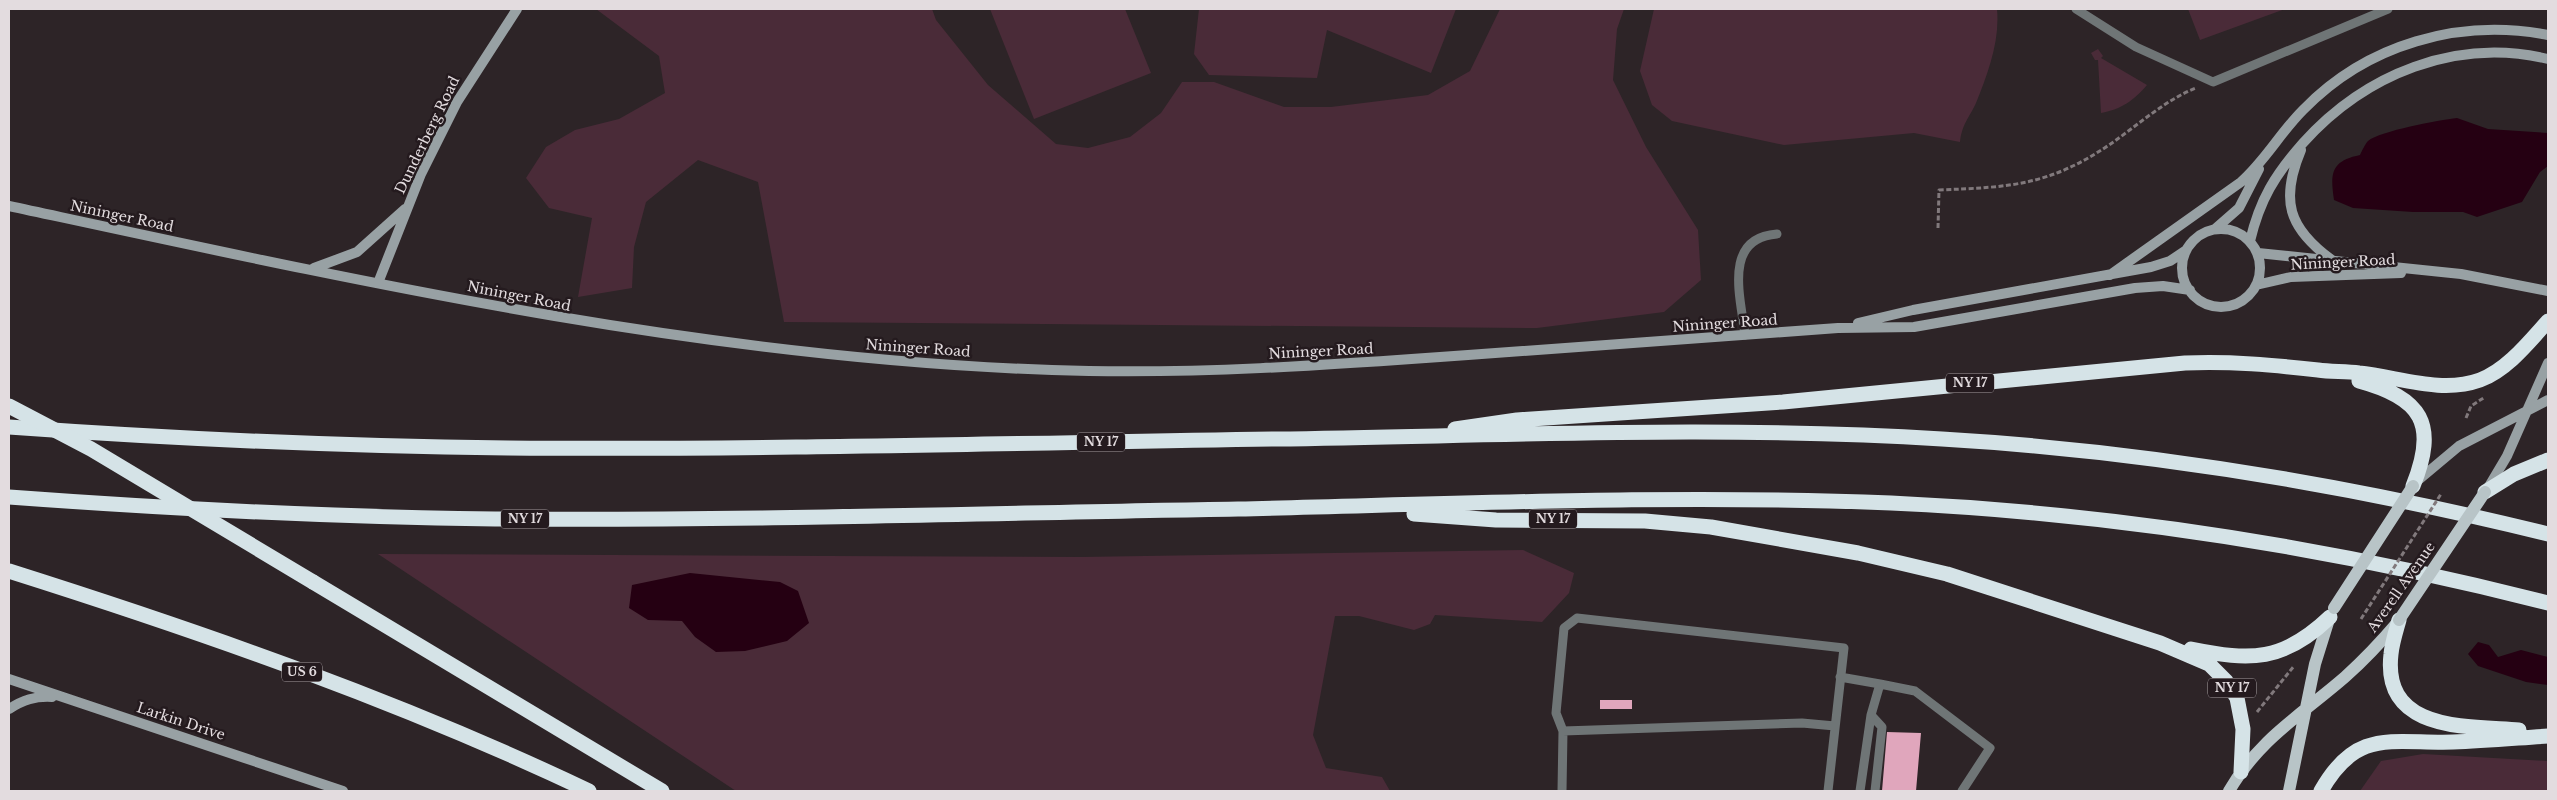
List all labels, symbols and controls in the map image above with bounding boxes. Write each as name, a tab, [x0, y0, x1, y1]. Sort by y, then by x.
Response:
street label: Dunderberg Road	[391, 73, 464, 197]
street label: Nininger Road	[69, 196, 176, 236]
street label: Nininger Road	[2290, 250, 2397, 274]
street label: Nininger Road	[466, 277, 573, 315]
street label: Nininger Road	[1672, 310, 1779, 336]
street label: Nininger Road	[865, 335, 972, 361]
street label: Nininger Road	[1268, 339, 1375, 363]
road number: NY 17	[1946, 373, 1994, 392]
road number: NY 17	[1077, 432, 1125, 452]
road number: NY 17	[501, 509, 549, 528]
road number: NY 17	[1529, 509, 1577, 528]
street label: Averell Avenue	[2362, 538, 2439, 637]
road number: US 6	[282, 662, 322, 682]
road number: NY 17	[2208, 678, 2256, 698]
street label: Larkin Drive	[135, 698, 227, 744]

